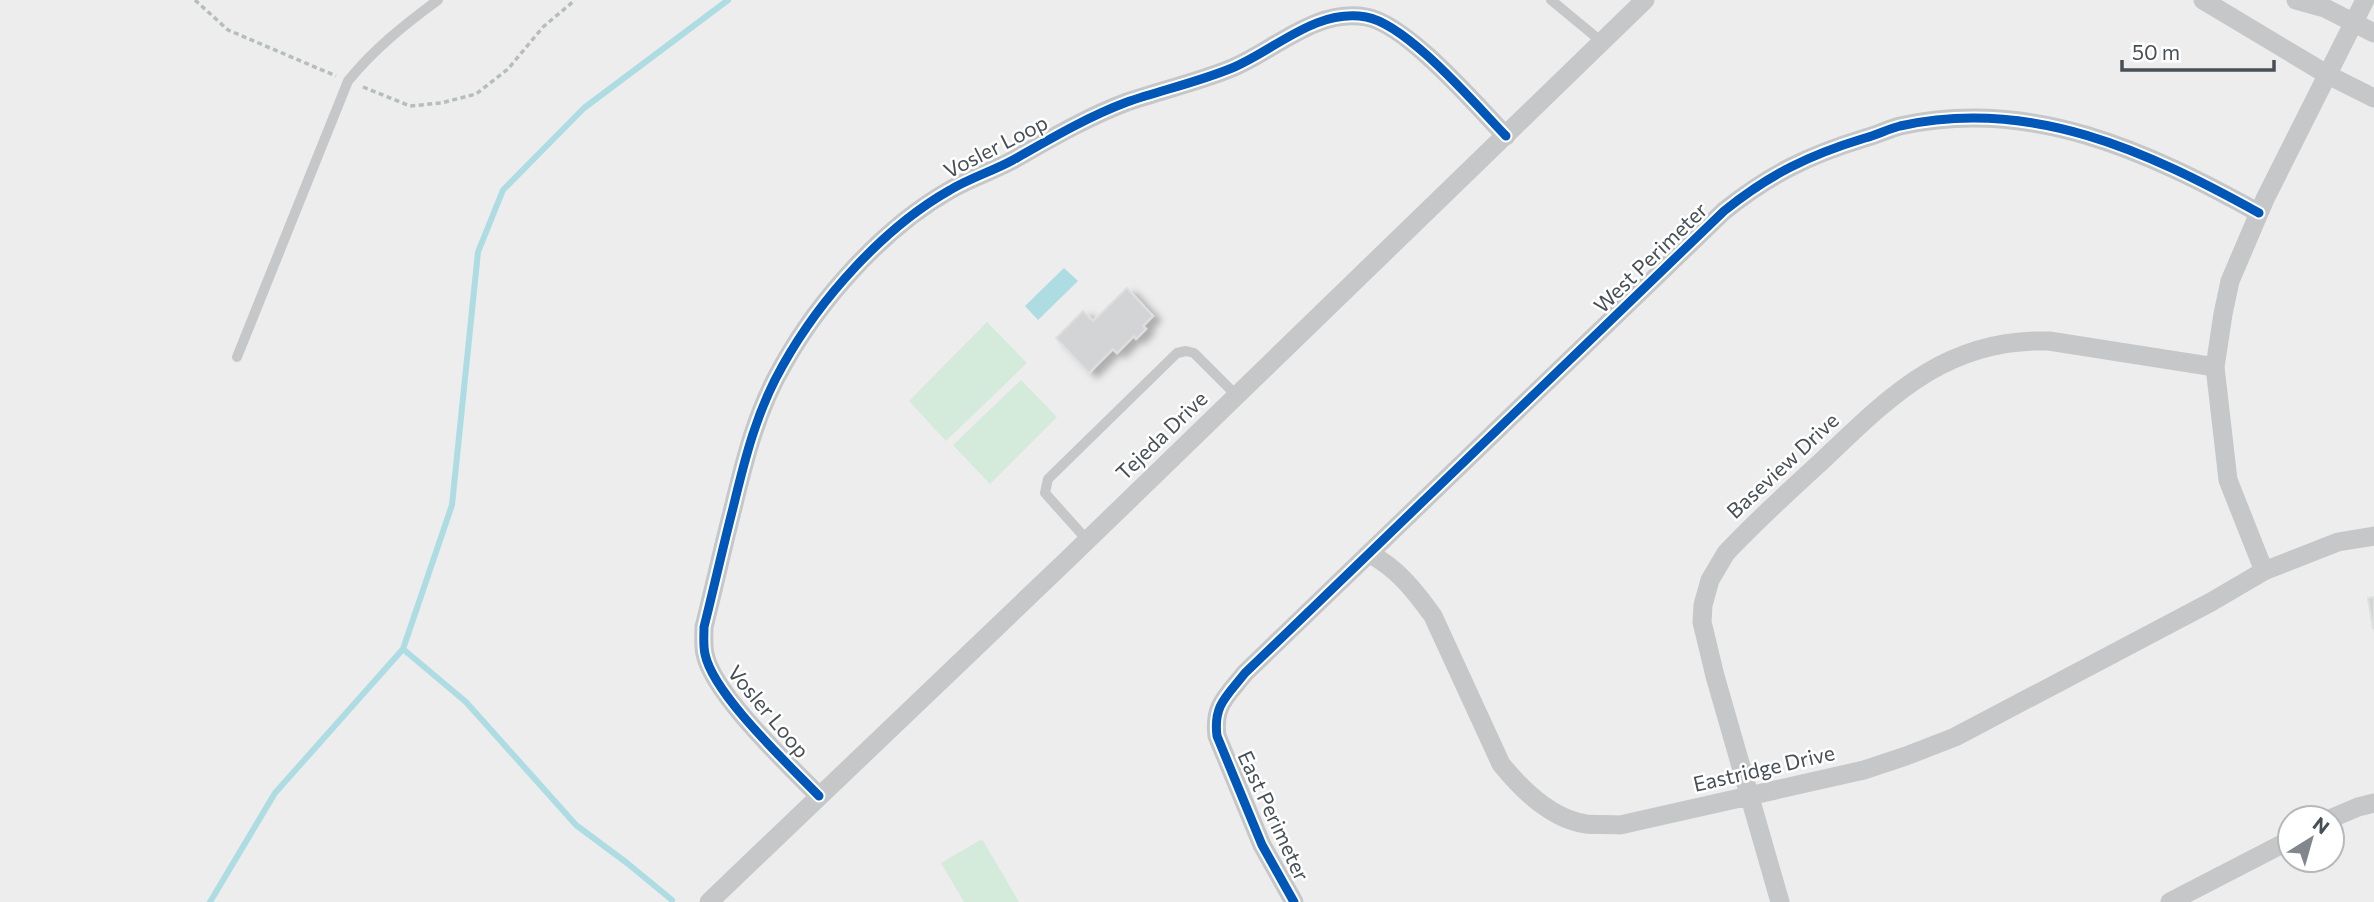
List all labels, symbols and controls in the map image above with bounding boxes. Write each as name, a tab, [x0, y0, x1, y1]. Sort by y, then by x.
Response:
scale bar	[2122, 28, 2274, 72]
text: 50 m	[2132, 39, 2180, 64]
street label: Vosler Loop	[939, 109, 1051, 182]
street label: West Perimeter	[1588, 197, 1712, 317]
street label: Tejeda Drive	[1110, 385, 1212, 485]
street label: Baseview Drive	[1721, 407, 1843, 523]
street label: Vosler Loop	[723, 660, 815, 762]
street label: Eastridge Drive	[1690, 739, 1837, 796]
street label: East Perimeter	[1233, 746, 1315, 884]
north arrow	[2276, 804, 2346, 874]
text: N	[2309, 812, 2334, 839]

